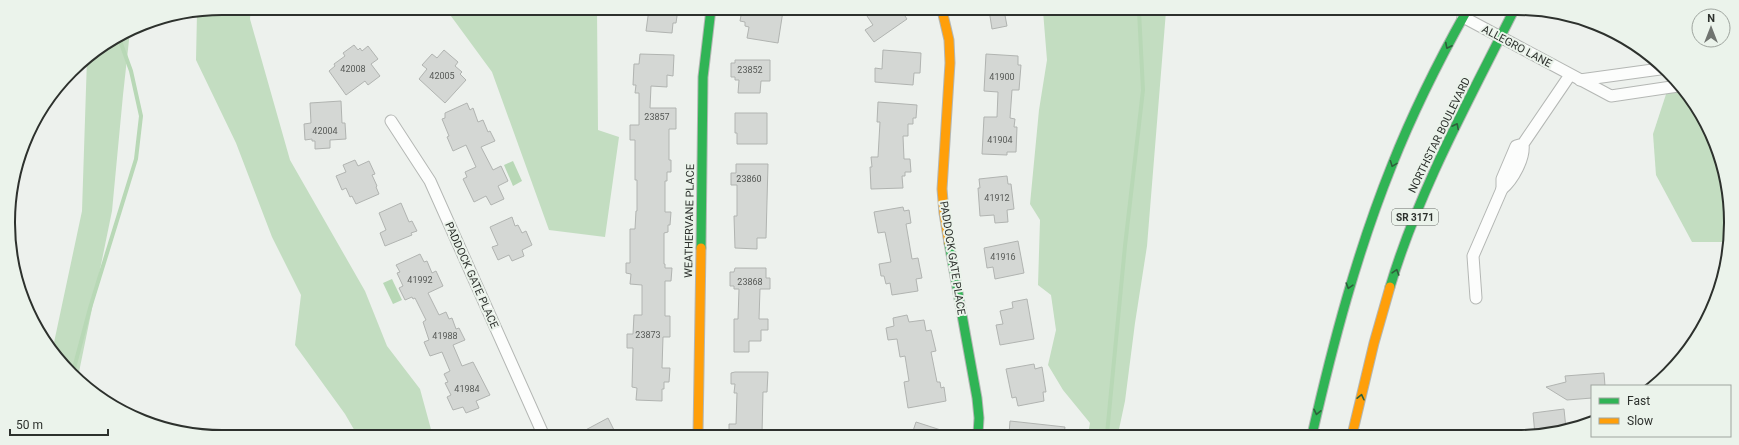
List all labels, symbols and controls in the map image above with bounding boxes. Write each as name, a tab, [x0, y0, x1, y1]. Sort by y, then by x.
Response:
north arrow	[1691, 8, 1731, 48]
text: N	[1707, 12, 1715, 25]
street label: ALLEGRO LANE	[1480, 23, 1554, 70]
one-way arrow	[1445, 42, 1453, 49]
house number: 42008	[340, 64, 366, 74]
house number: 23852	[737, 65, 763, 75]
house number: 42005	[429, 71, 455, 81]
house number: 41900	[989, 72, 1015, 82]
street label: NORTHSTAR BOULEVARD	[1406, 75, 1473, 195]
house number: 23857	[644, 112, 670, 122]
one-way arrow	[1451, 123, 1459, 130]
house number: 42004	[312, 126, 338, 136]
house number: 41904	[987, 135, 1013, 145]
one-way arrow	[1389, 160, 1397, 167]
street label: WEATHERVANE PLACE	[682, 164, 697, 278]
house number: 23860	[736, 174, 762, 184]
house number: 41912	[984, 193, 1010, 203]
street label: PADDOCK GATE PLACE	[937, 200, 968, 316]
road number: SR 3171	[1392, 209, 1438, 225]
street label: PADDOCK GATE PLACE	[442, 220, 501, 330]
house number: 41916	[990, 252, 1016, 262]
one-way arrow	[1391, 268, 1400, 275]
house number: 41992	[407, 275, 433, 285]
house number: 23868	[737, 277, 763, 287]
one-way arrow	[1346, 283, 1354, 290]
house number: 23873	[635, 330, 661, 340]
house number: 41988	[432, 331, 458, 341]
house number: 41984	[454, 384, 480, 394]
legend	[1591, 385, 1731, 437]
one-way arrow	[1356, 394, 1365, 401]
text: Fast	[1627, 394, 1650, 408]
one-way arrow	[1313, 409, 1321, 415]
scale bar	[10, 411, 108, 437]
text: Slow	[1627, 414, 1653, 428]
text: 50 m	[16, 418, 43, 432]

